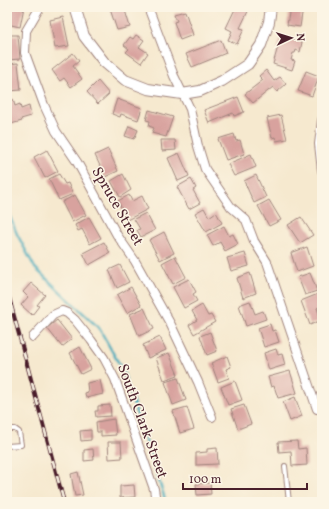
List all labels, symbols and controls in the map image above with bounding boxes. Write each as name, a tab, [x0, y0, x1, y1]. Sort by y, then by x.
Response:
north arrow	[271, 18, 311, 58]
text: N	[292, 33, 307, 42]
street label: Spruce Street	[86, 163, 148, 250]
street label: South Clark Street	[111, 361, 172, 482]
scale bar	[183, 465, 307, 491]
text: 100 m	[189, 472, 222, 488]

